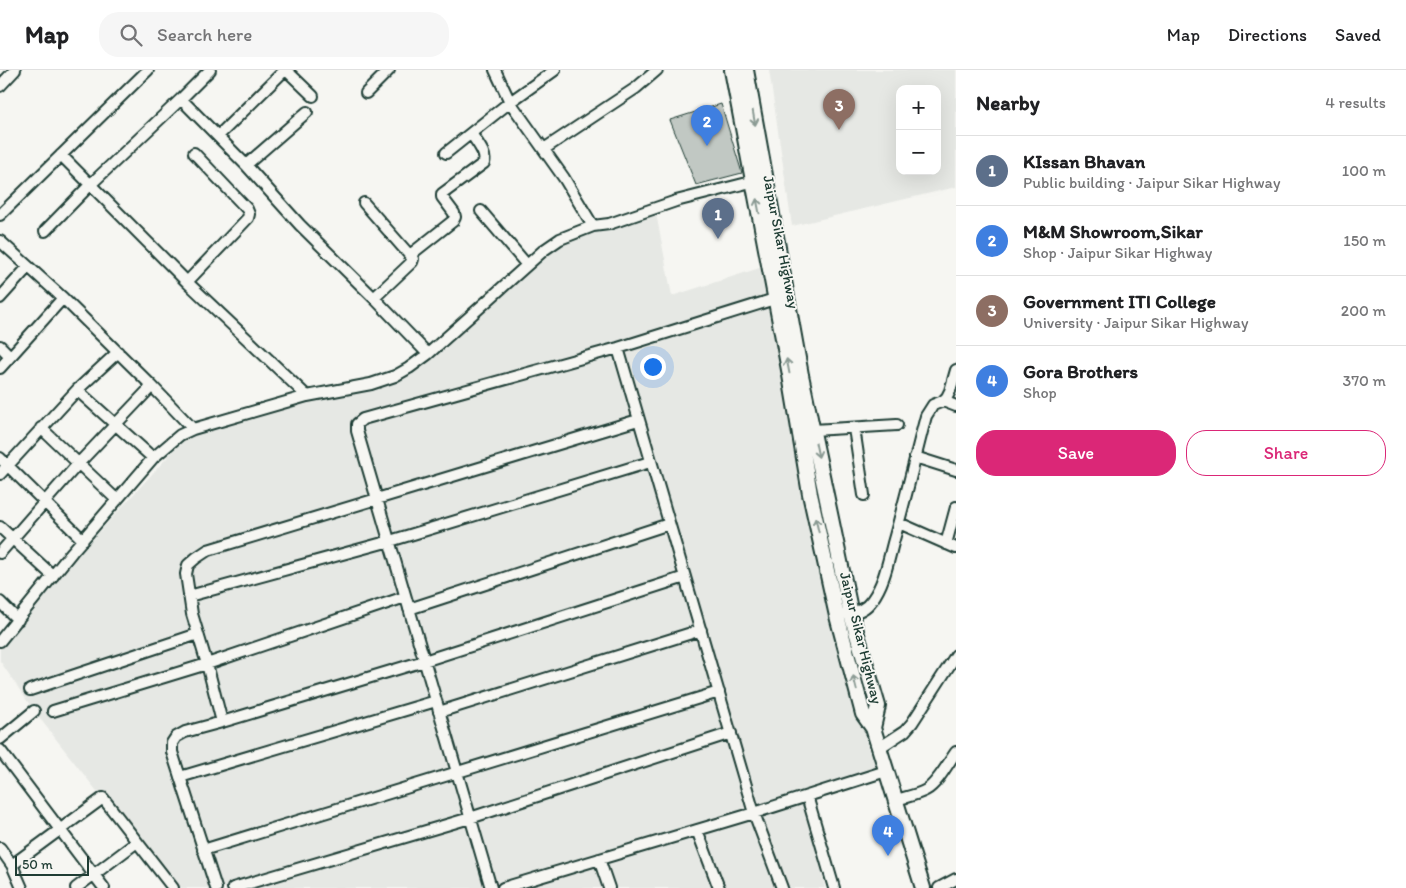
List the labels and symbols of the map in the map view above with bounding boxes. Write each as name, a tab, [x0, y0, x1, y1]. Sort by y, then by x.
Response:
pin: 3	[823, 89, 855, 130]
pin: 2	[691, 105, 723, 146]
one-way arrow	[750, 110, 760, 126]
street label: Jaipur Sikar Highway	[759, 174, 803, 310]
pin: 1	[702, 198, 734, 239]
one-way arrow	[752, 198, 762, 214]
your location	[640, 354, 666, 380]
one-way arrow	[783, 358, 792, 374]
one-way arrow	[813, 441, 822, 457]
one-way arrow	[812, 518, 821, 534]
street label: Jaipur Sikar Highway	[836, 570, 886, 706]
one-way arrow	[850, 676, 859, 692]
pin: 4	[872, 815, 904, 856]
scale bar	[15, 853, 89, 876]

